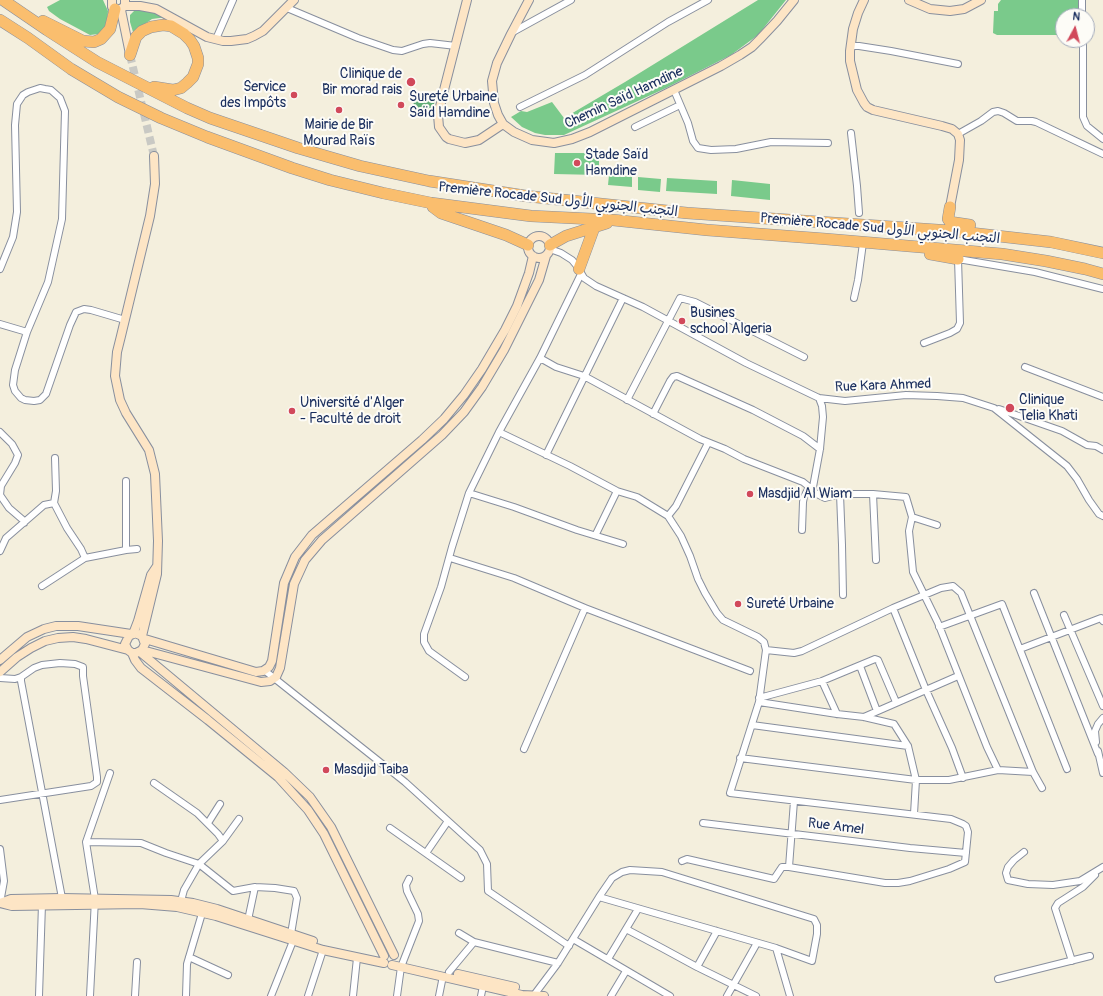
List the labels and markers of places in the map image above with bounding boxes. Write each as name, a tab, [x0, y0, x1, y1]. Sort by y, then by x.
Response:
place label: Clinique de Bir morad rais	[322, 66, 402, 98]
marker: Clinique de Bir morad rais	[405, 76, 417, 88]
place label: Service des Impôts	[220, 79, 286, 112]
place label: Sureté Urbaine Saïd Hamdine	[409, 89, 497, 122]
marker: Service des Impôts	[289, 90, 299, 100]
marker: Sureté Urbaine Saïd Hamdine	[396, 100, 406, 110]
marker: Mairie de Bir Mourad Raïs	[334, 105, 344, 115]
place label: Mairie de Bir Mourad Raïs	[303, 117, 375, 150]
place label: Stade Saïd Hamdine	[585, 147, 648, 180]
marker: Stade Saïd Hamdine	[572, 158, 582, 168]
place label: Busines school Algeria	[690, 305, 772, 338]
marker: Busines school Algeria	[677, 316, 687, 326]
place label: Clinique Telia Khati	[1019, 392, 1077, 424]
place label: Université d'Alger - Faculté de droit	[300, 395, 404, 428]
marker: Clinique Telia Khati	[1004, 402, 1016, 414]
marker: Université d'Alger - Faculté de droit	[287, 406, 297, 416]
place label: Masdjid Al Wiam	[758, 486, 852, 502]
marker: Masdjid Al Wiam	[745, 489, 755, 499]
place label: Sureté Urbaine	[746, 596, 834, 612]
marker: Sureté Urbaine	[733, 599, 743, 609]
place label: Masdjid Taiba	[334, 762, 409, 778]
marker: Masdjid Taiba	[321, 765, 331, 775]

